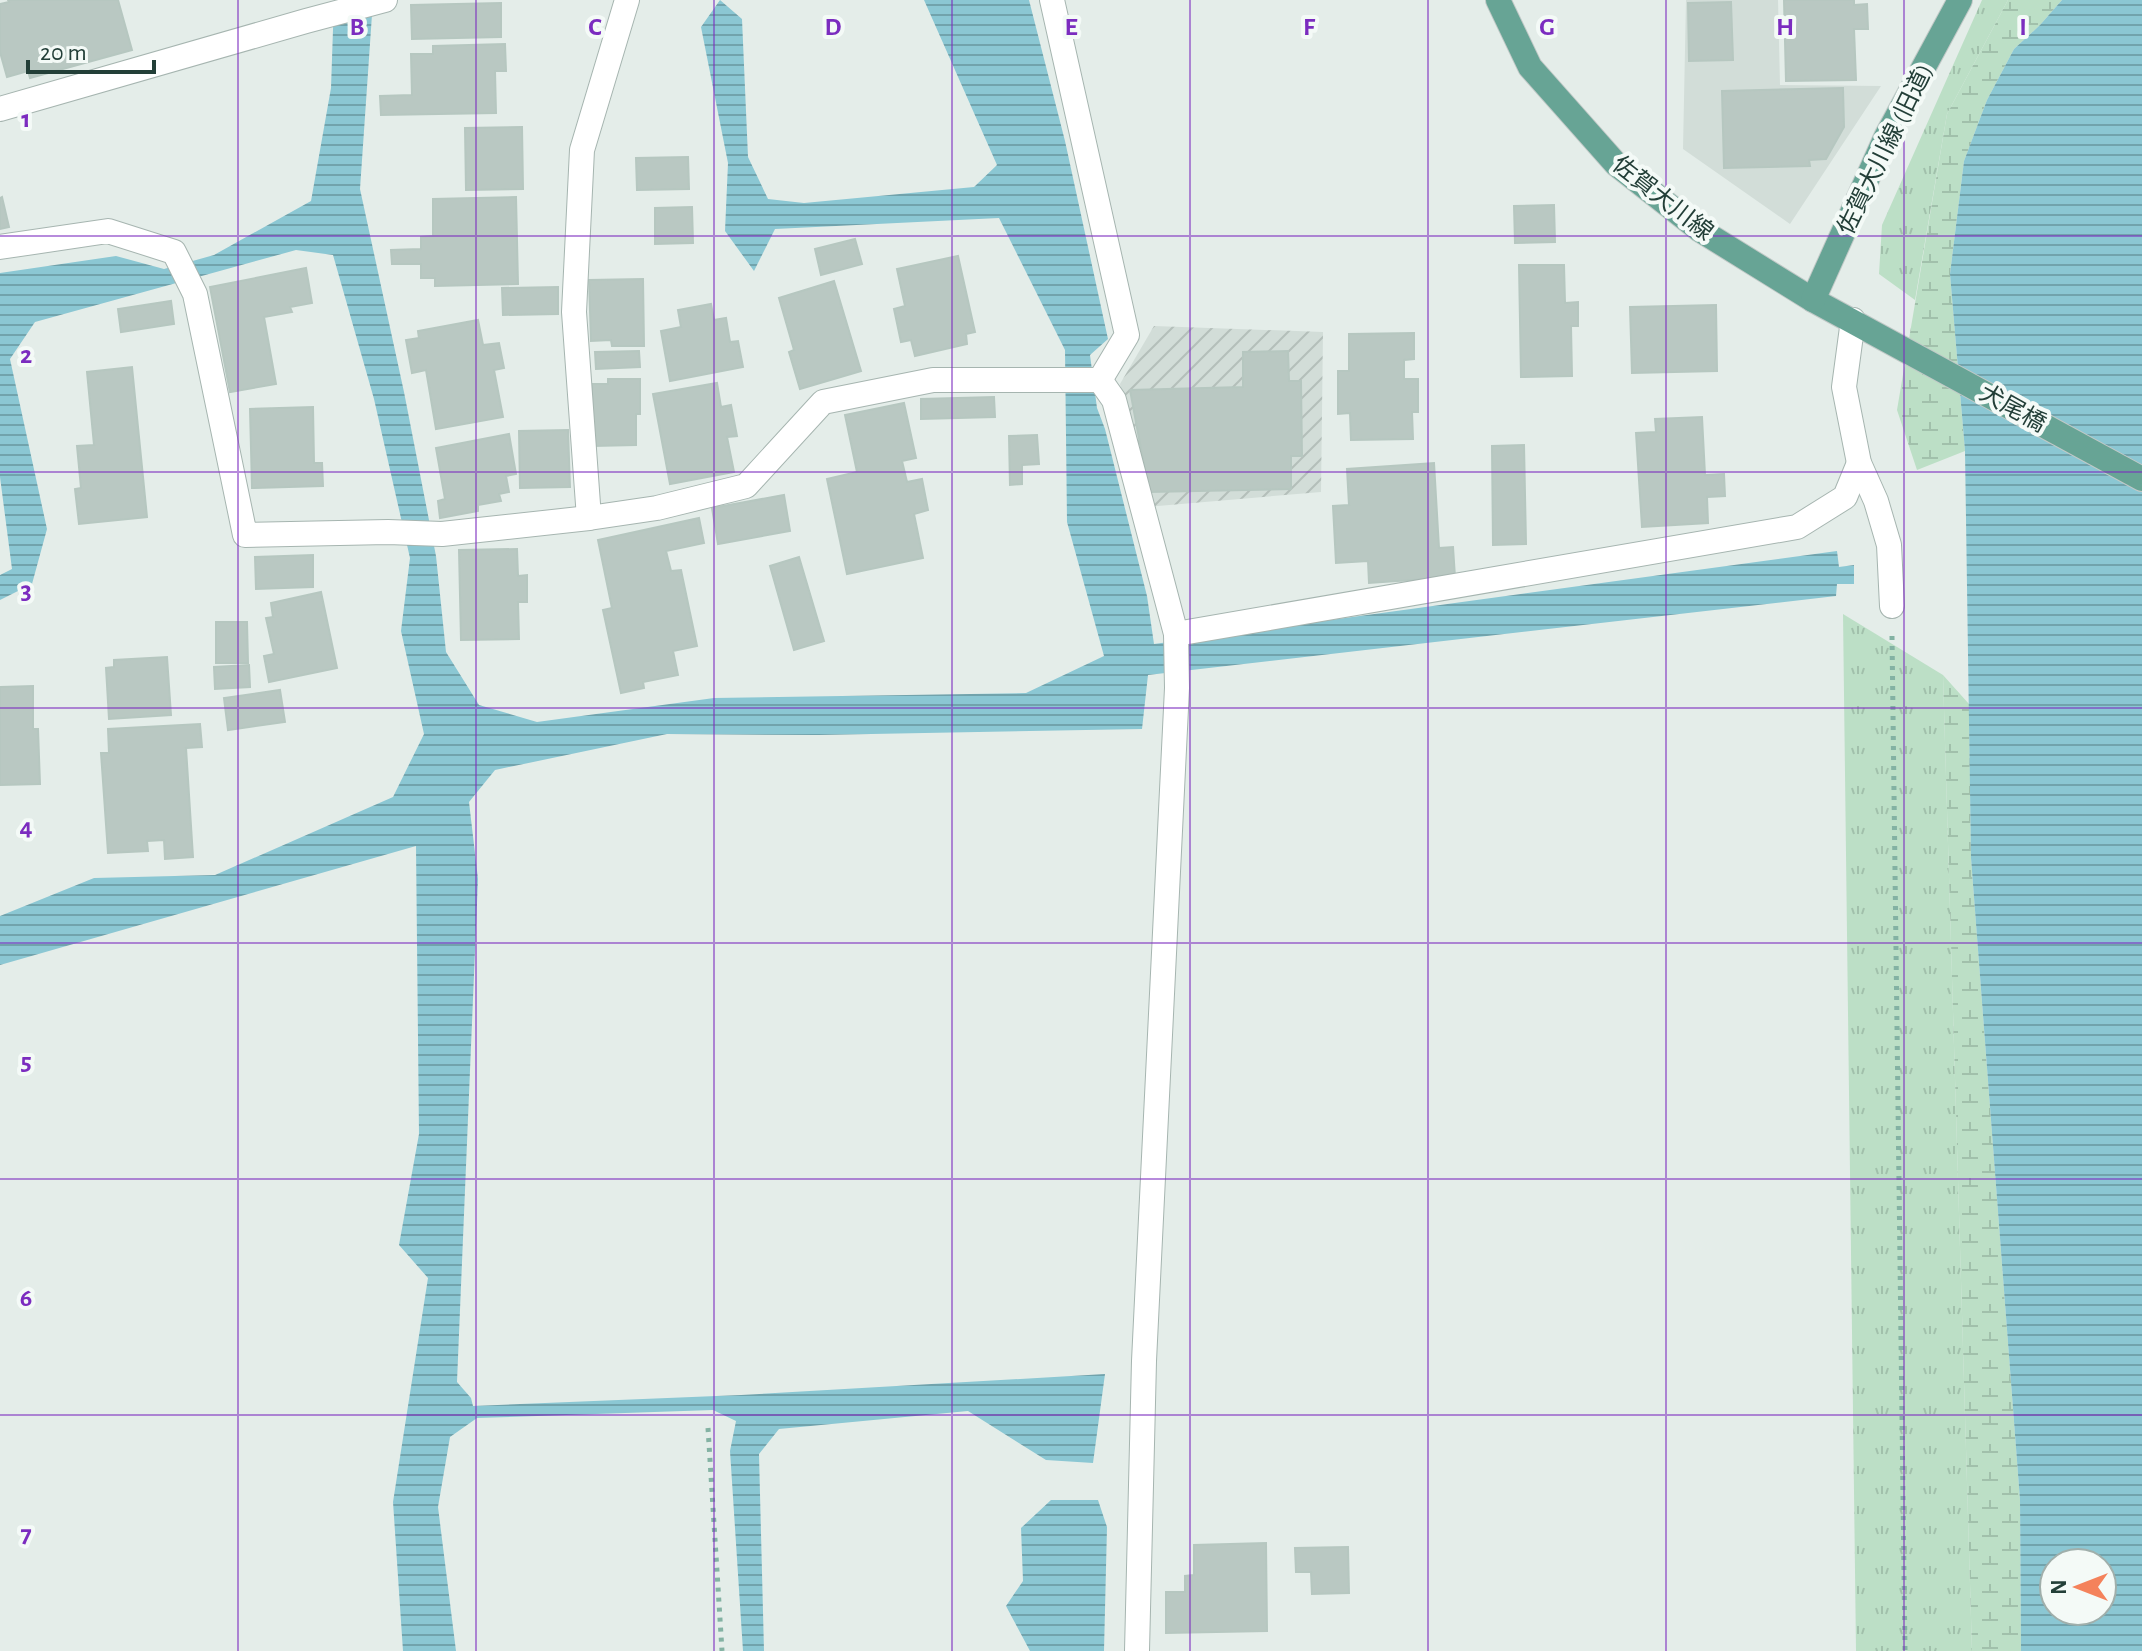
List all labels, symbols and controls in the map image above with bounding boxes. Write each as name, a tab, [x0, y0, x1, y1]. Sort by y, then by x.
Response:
text: B	[349, 14, 365, 40]
text: C	[588, 14, 602, 40]
text: D	[824, 14, 842, 40]
text: E	[1064, 14, 1078, 40]
text: F	[1303, 14, 1316, 40]
text: G	[1539, 14, 1555, 40]
text: H	[1776, 14, 1794, 40]
text: I	[2019, 14, 2027, 40]
scale bar	[28, 24, 154, 74]
text: 20 m	[40, 41, 87, 65]
street label: 佐賀大川線 (旧道)	[1832, 60, 1938, 238]
text: 1	[21, 106, 31, 132]
street label: 佐賀大川線	[1608, 151, 1718, 245]
text: 2	[20, 342, 32, 368]
street label: 犬尾橋	[1975, 379, 2051, 437]
text: 3	[20, 578, 32, 604]
text: 4	[19, 814, 33, 840]
text: 5	[20, 1049, 32, 1075]
text: 6	[20, 1285, 32, 1311]
text: 7	[20, 1521, 32, 1547]
north arrow	[2038, 1547, 2118, 1627]
text: N	[2048, 1579, 2070, 1595]

